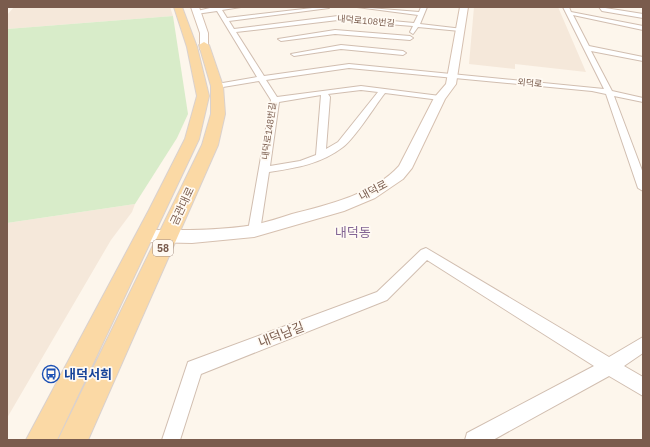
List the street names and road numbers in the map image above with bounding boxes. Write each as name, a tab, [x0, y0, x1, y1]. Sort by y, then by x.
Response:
street label: 내덕로108번길	[337, 13, 395, 28]
street label: 외덕로	[517, 76, 543, 89]
street label: 내덕로148번길	[259, 102, 278, 160]
street label: 내덕로	[356, 177, 390, 203]
street label: 금관대로	[167, 185, 197, 227]
road number: 58	[153, 240, 173, 256]
street label: 내덕남길	[256, 318, 307, 351]

